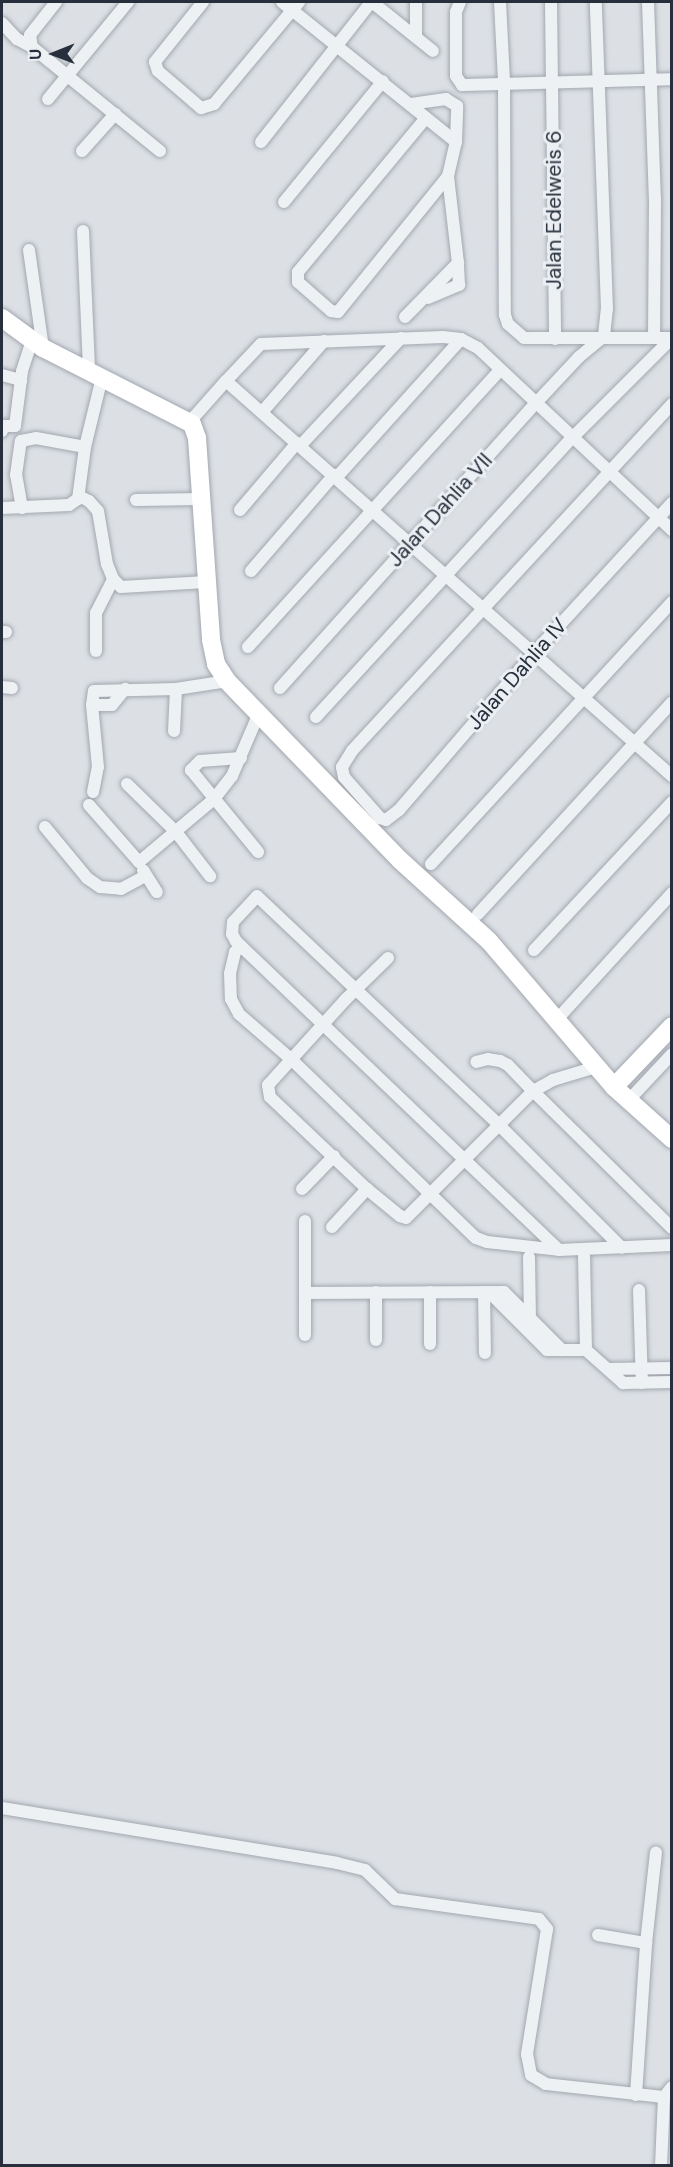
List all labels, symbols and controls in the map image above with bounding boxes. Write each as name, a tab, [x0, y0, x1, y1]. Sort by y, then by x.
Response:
north arrow	[24, 24, 84, 84]
text: U	[25, 49, 46, 60]
street label: Jalan Edelweis 6	[541, 130, 567, 290]
street label: Jalan Dahlia VII	[382, 448, 498, 572]
street label: Jalan Dahlia IV	[462, 613, 572, 735]

